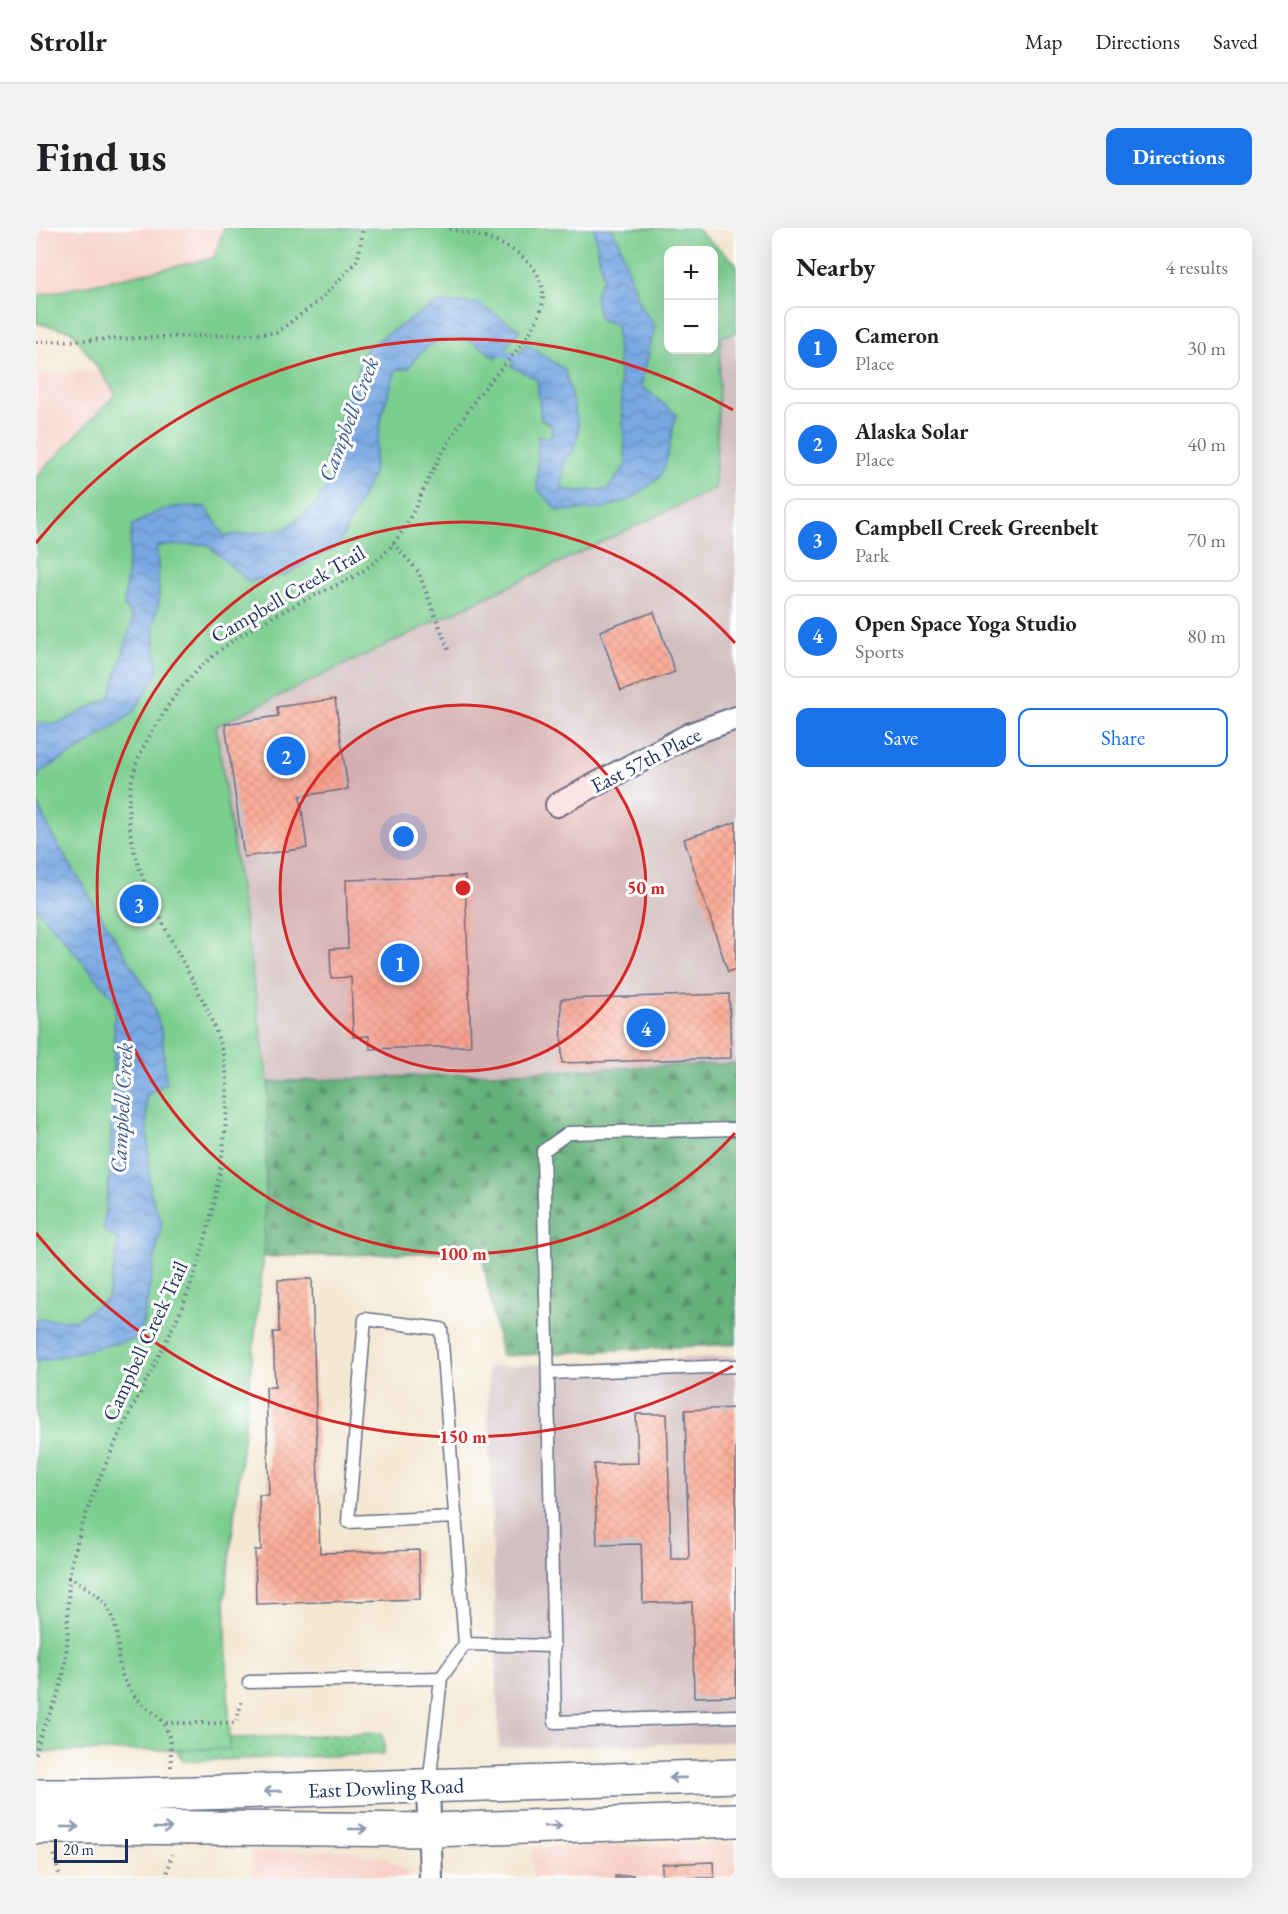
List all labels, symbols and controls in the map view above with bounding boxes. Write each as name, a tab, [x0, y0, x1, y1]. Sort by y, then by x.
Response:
text: Strollr	[30, 23, 107, 59]
text: Map	[1025, 28, 1062, 55]
text: Directions	[1095, 28, 1180, 55]
text: Saved	[1213, 28, 1258, 55]
button: Directions	[1106, 128, 1252, 185]
text: Find us	[36, 129, 167, 184]
map controls	[664, 246, 718, 354]
button: +	[664, 246, 718, 300]
text: Nearby	[796, 250, 876, 284]
text: 4 results	[1165, 254, 1228, 280]
button: −	[664, 300, 718, 354]
text: Cameron	[855, 321, 939, 350]
text: 1	[812, 335, 823, 361]
text: 30 m	[1187, 335, 1226, 361]
text: Place	[855, 350, 894, 376]
water label: Campbell Creek	[311, 353, 385, 486]
text: Alaska Solar	[855, 417, 968, 446]
text: 2	[812, 431, 823, 457]
text: 40 m	[1187, 431, 1226, 457]
text: Place	[855, 446, 894, 472]
text: Campbell Creek Greenbelt	[855, 513, 1098, 542]
text: 3	[812, 527, 823, 553]
text: 70 m	[1187, 527, 1226, 553]
street label: Campbell Creek Trail	[206, 538, 370, 649]
text: Park	[855, 542, 889, 568]
text: Open Space Yoga Studio	[855, 609, 1077, 638]
text: 4	[812, 623, 823, 649]
text: 80 m	[1187, 623, 1226, 649]
text: Sports	[855, 638, 904, 664]
button: Save	[796, 708, 1006, 767]
button: Share	[1018, 708, 1228, 767]
street label: East 57th Place	[586, 720, 706, 799]
pin: 2	[266, 734, 306, 778]
your location	[389, 822, 418, 851]
text: 50 m	[627, 876, 665, 899]
centre of rings	[453, 878, 473, 898]
pin: 3	[120, 882, 158, 926]
pin: 1	[380, 940, 420, 986]
pin: 4	[626, 1006, 666, 1050]
water label: Campbell Creek	[104, 1042, 139, 1174]
text: 100 m	[439, 1242, 487, 1265]
street label: Campbell Creek Trail	[96, 1256, 193, 1425]
text: 150 m	[439, 1425, 487, 1448]
street label: East Dowling Road	[307, 1771, 465, 1804]
one-way arrow	[668, 1773, 688, 1784]
one-way arrow	[263, 1785, 283, 1797]
one-way arrow	[543, 1820, 563, 1831]
one-way arrow	[60, 1821, 80, 1833]
one-way arrow	[153, 1822, 173, 1834]
one-way arrow	[348, 1824, 368, 1835]
scale bar	[54, 1836, 128, 1864]
text: 20 m	[63, 1839, 94, 1860]

